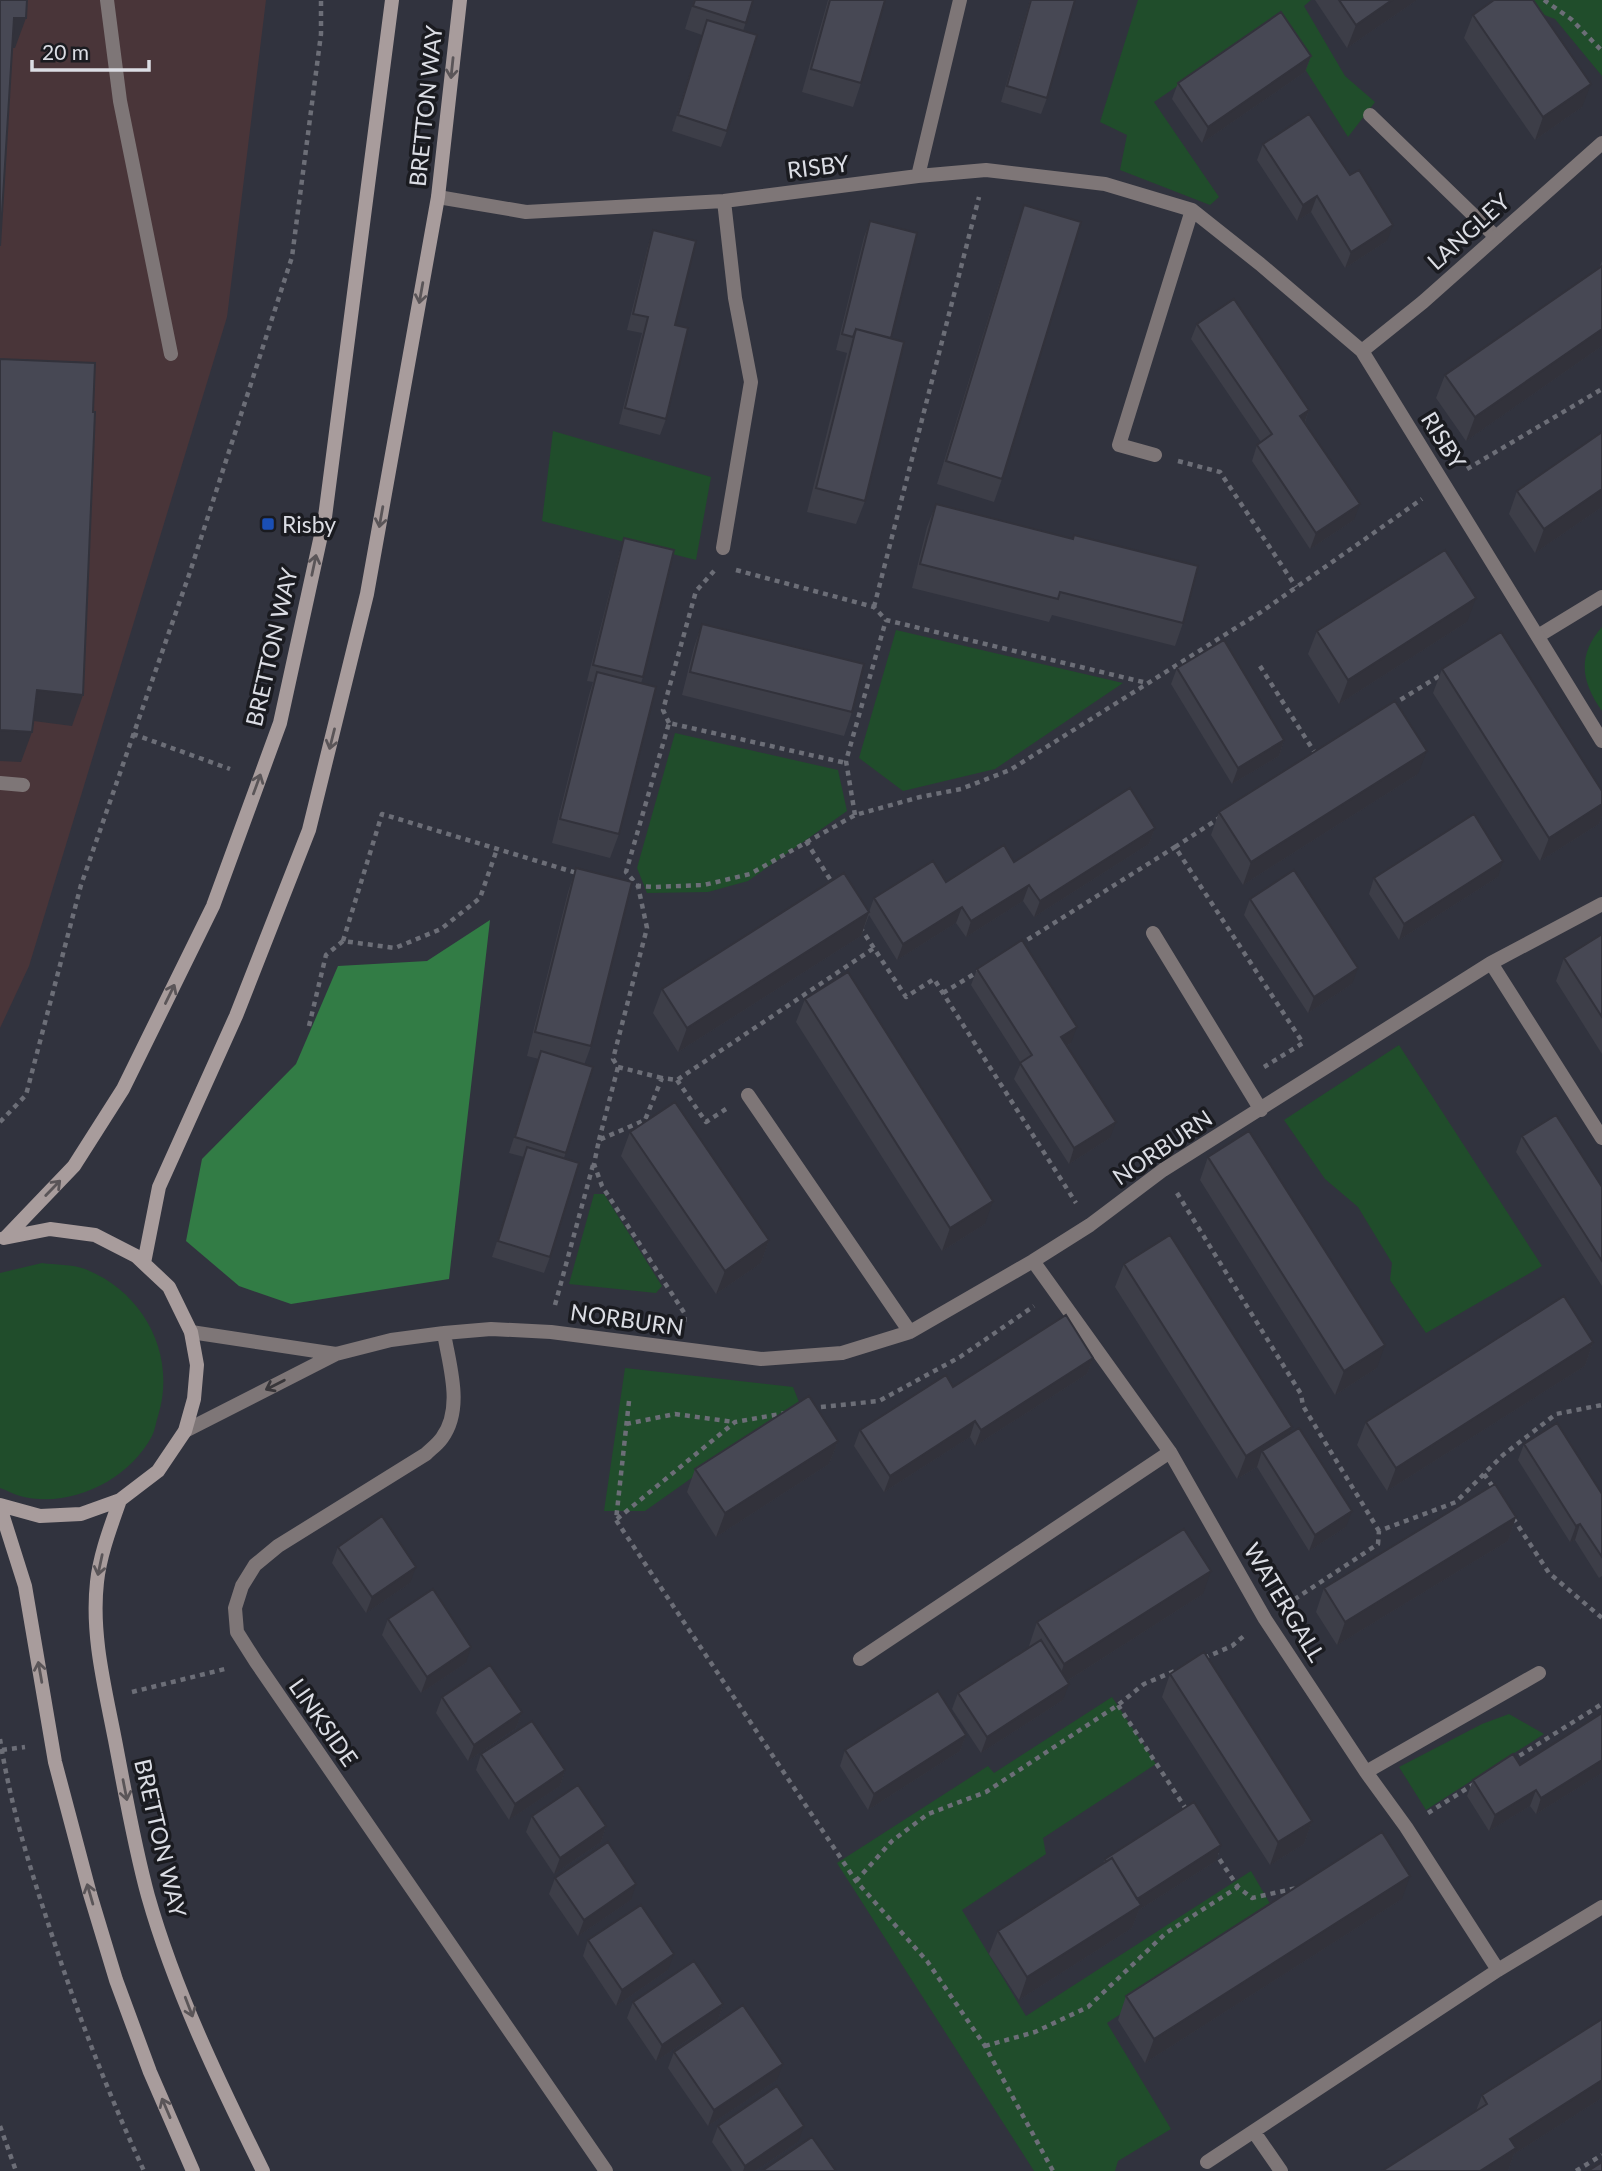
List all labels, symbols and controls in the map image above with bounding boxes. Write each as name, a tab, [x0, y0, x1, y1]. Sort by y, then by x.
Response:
street label: BRETTON WAY	[403, 24, 447, 188]
scale bar	[32, 28, 149, 72]
text: 20 m	[42, 39, 89, 64]
one-way arrow	[446, 56, 459, 79]
street label: RISBY	[786, 148, 851, 184]
street label: LANGLEY	[1421, 186, 1515, 275]
one-way arrow	[414, 281, 427, 304]
street label: RISBY	[1416, 406, 1473, 474]
one-way arrow	[374, 505, 387, 528]
place label: Risby	[282, 510, 336, 538]
marker: Risby	[260, 516, 276, 532]
one-way arrow	[308, 554, 322, 577]
street label: BRETTON WAY	[239, 564, 303, 729]
one-way arrow	[325, 727, 338, 750]
one-way arrow	[252, 774, 264, 796]
one-way arrow	[163, 984, 177, 1005]
street label: NORBURN	[1107, 1103, 1217, 1191]
one-way arrow	[44, 1180, 61, 1197]
street label: NORBURN	[569, 1297, 685, 1341]
one-way arrow	[265, 1378, 286, 1392]
street label: WATERGALL	[1239, 1537, 1332, 1667]
one-way arrow	[93, 1553, 107, 1576]
one-way arrow	[33, 1661, 46, 1684]
street label: LINKSIDE	[284, 1673, 364, 1771]
street label: BRETTON WAY	[129, 1756, 193, 1921]
one-way arrow	[118, 1778, 132, 1801]
one-way arrow	[83, 1883, 96, 1905]
one-way arrow	[183, 1996, 196, 2018]
one-way arrow	[158, 2098, 171, 2120]

